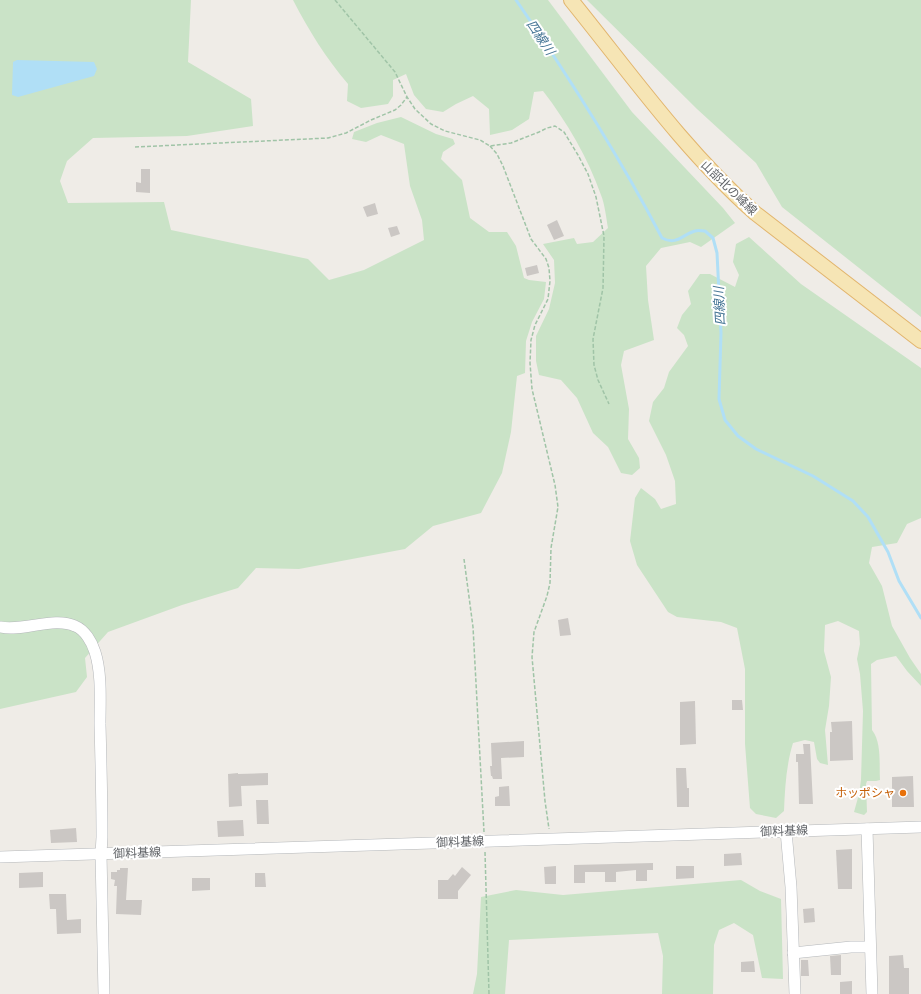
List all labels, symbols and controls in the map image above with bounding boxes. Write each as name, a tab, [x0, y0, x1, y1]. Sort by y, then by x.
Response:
water label: 四線川	[523, 16, 560, 59]
street label: 山部北の峰線	[698, 157, 760, 218]
water label: 四線川	[710, 284, 728, 326]
place label: ホッポシャ	[835, 785, 895, 800]
marker: ホッポシャ	[898, 788, 908, 798]
street label: 御料基線	[760, 822, 808, 839]
street label: 御料基線	[436, 833, 484, 850]
street label: 御料基線	[113, 844, 161, 861]

